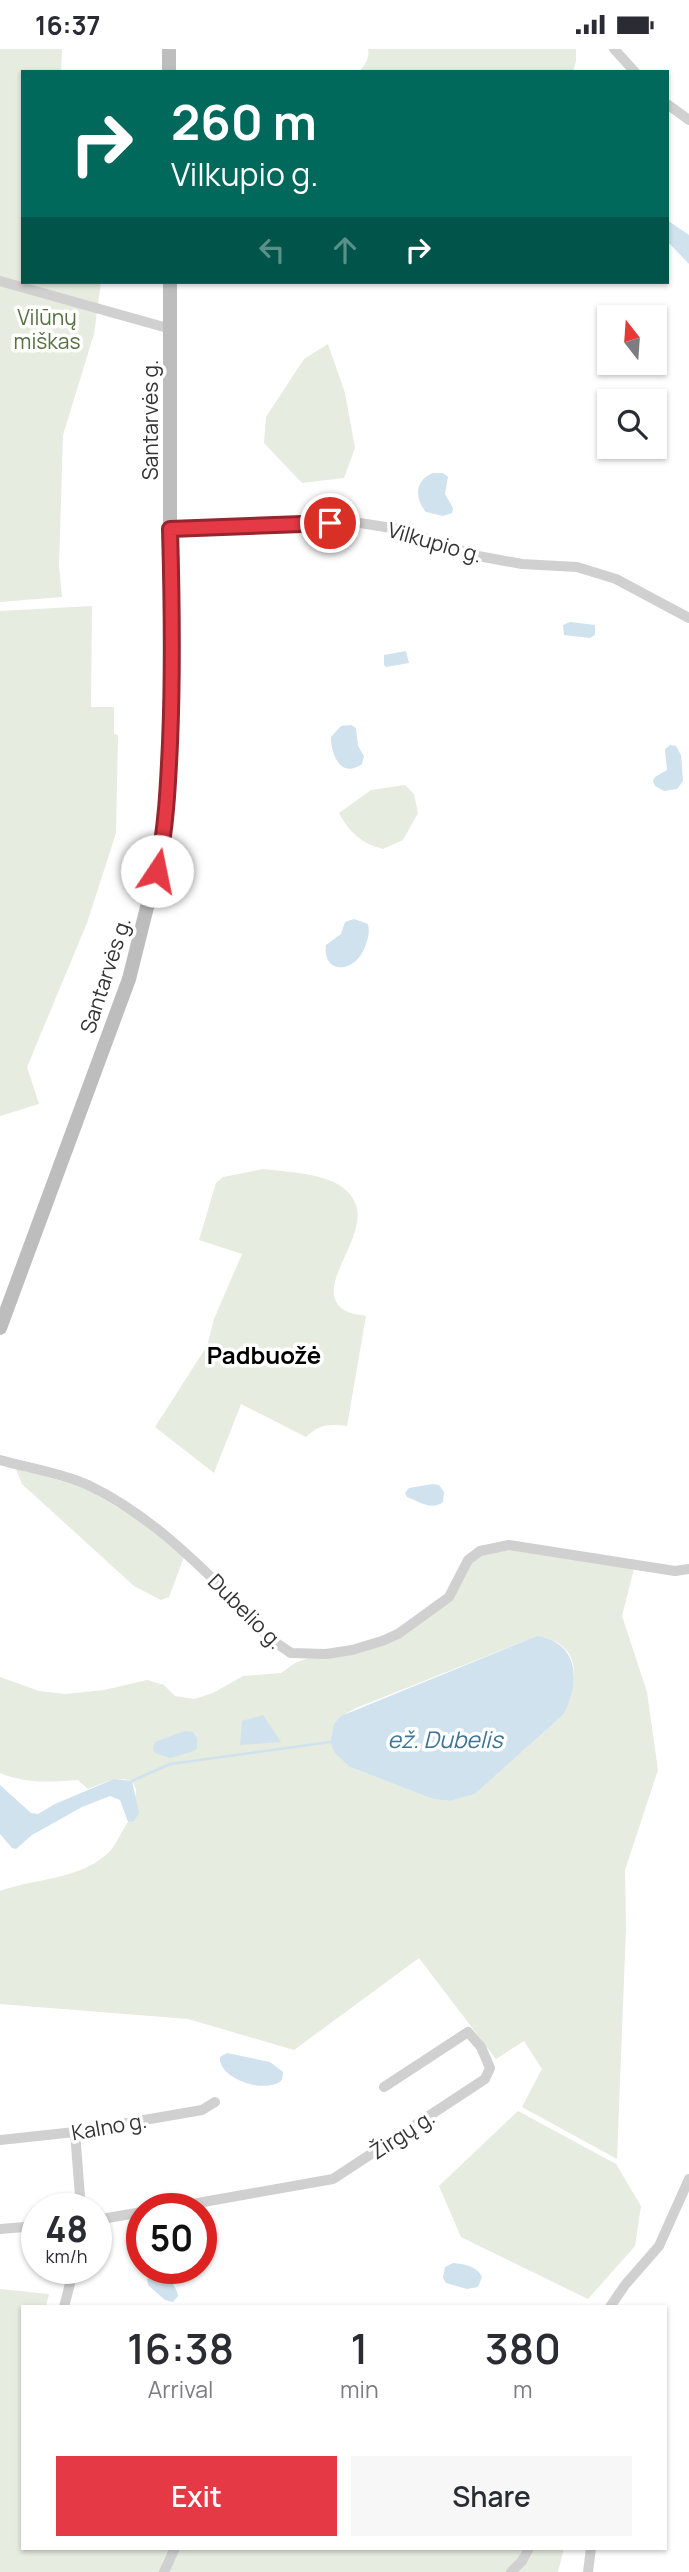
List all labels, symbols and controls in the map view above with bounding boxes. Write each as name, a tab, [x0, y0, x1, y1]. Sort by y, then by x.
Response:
text: 16:37	[35, 7, 100, 43]
text: 260 m	[171, 88, 317, 155]
icon: right	[56, 98, 147, 189]
text: Vilkupio g.	[171, 152, 318, 196]
icon: left	[253, 231, 291, 269]
icon: ahead	[326, 231, 364, 269]
icon: right	[399, 231, 437, 269]
park label: Vilūnų miškas	[14, 303, 80, 355]
north arrow	[597, 305, 667, 375]
map controls	[597, 305, 667, 459]
street label: Santarvės g.	[136, 360, 164, 480]
button: search	[597, 389, 667, 459]
pin	[300, 493, 360, 553]
icon: arrive	[311, 504, 349, 542]
street label: Vilkupio g.	[385, 515, 485, 569]
position arrow	[120, 834, 194, 908]
street label: Santarvės g.	[73, 913, 137, 1037]
district label: Padbuožė	[207, 1338, 321, 1371]
street label: Dubelio g.	[202, 1567, 290, 1655]
water label: ež. Dubelis	[387, 1723, 504, 1755]
street label: Žirgų g.	[364, 2103, 440, 2165]
street label: Kalno g.	[69, 2106, 149, 2146]
speed limit sign: 50	[126, 2193, 217, 2284]
text: 48	[45, 2205, 88, 2253]
text: km/h	[46, 2244, 87, 2268]
text: 16:38	[127, 2319, 234, 2377]
text: 1	[350, 2319, 368, 2377]
text: 380	[485, 2319, 561, 2377]
text: Arrival	[148, 2373, 213, 2405]
text: min	[340, 2373, 379, 2405]
text: m	[513, 2373, 533, 2405]
button: Exit	[56, 2456, 337, 2536]
button: Share	[351, 2456, 632, 2536]

